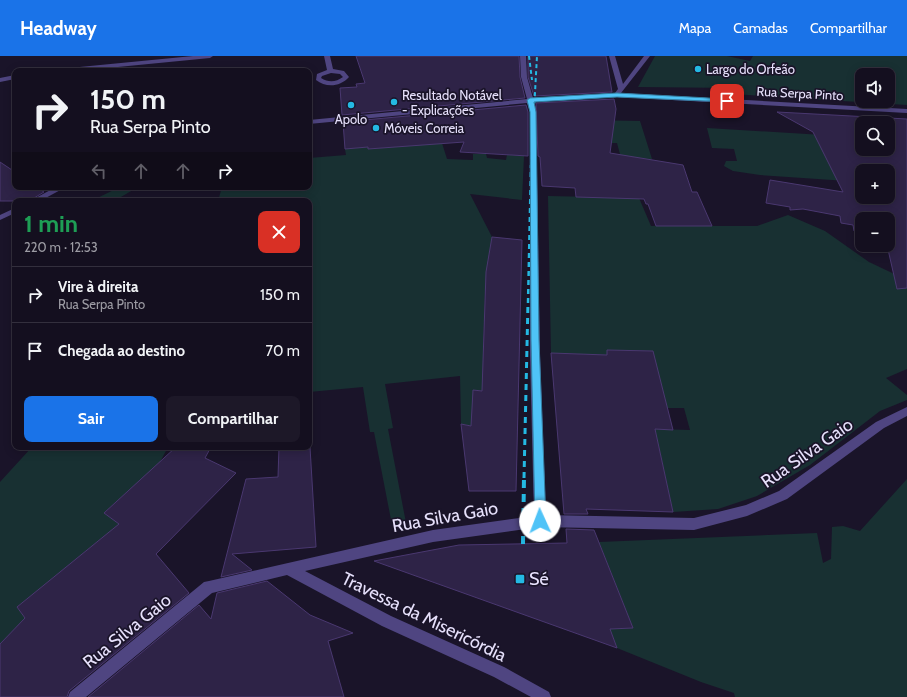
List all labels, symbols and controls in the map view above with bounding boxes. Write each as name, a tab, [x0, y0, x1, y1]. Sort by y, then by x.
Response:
text: Headway	[20, 17, 97, 40]
text: Mapa	[679, 19, 711, 37]
text: Camadas	[733, 19, 788, 37]
text: Compartilhar	[810, 19, 887, 37]
place label: Largo do Orfeão	[706, 61, 795, 77]
marker: Largo do Orfeão	[693, 64, 703, 74]
map controls	[855, 68, 895, 252]
button: sound	[855, 68, 895, 108]
text: 150 m	[90, 82, 166, 116]
street label: Rua Serpa Pinto	[756, 83, 844, 103]
icon: right	[24, 84, 76, 136]
pin	[710, 84, 744, 118]
place label: Resultado Notável - Explicações	[402, 87, 502, 118]
icon: arrive	[716, 90, 738, 112]
marker: Resultado Notável - Explicações	[389, 97, 399, 107]
marker: Apolo	[346, 100, 356, 110]
place label: Apolo	[335, 111, 367, 127]
text: Rua Serpa Pinto	[90, 116, 211, 138]
button: search	[855, 116, 895, 156]
place label: Móveis Correia	[384, 120, 465, 136]
marker: Móveis Correia	[371, 123, 381, 133]
icon: left	[88, 160, 110, 182]
icon: ahead	[130, 160, 152, 182]
icon: ahead	[172, 160, 194, 182]
icon: right	[214, 160, 236, 182]
button: +	[855, 164, 895, 204]
text: 1 min	[24, 209, 78, 238]
button: close	[258, 211, 300, 253]
button: −	[855, 212, 895, 252]
text: 220 m · 12:53	[24, 239, 98, 255]
text: Vire à direita	[58, 278, 139, 296]
icon: right	[24, 284, 46, 306]
text: 150 m	[260, 286, 300, 304]
text: Rua Serpa Pinto	[58, 296, 145, 312]
icon: arrive	[24, 340, 46, 362]
text: Chegada ao destino	[58, 342, 185, 360]
text: 70 m	[266, 342, 300, 360]
button: Sair	[24, 396, 158, 442]
button: Compartilhar	[166, 396, 300, 442]
street label: Rua Silva Gaio	[757, 413, 857, 493]
street label: Rua Silva Gaio	[390, 497, 500, 537]
position arrow	[519, 500, 561, 542]
street label: Travessa da Misericórdia	[338, 568, 510, 667]
place label: Sé	[529, 568, 549, 590]
marker: Sé	[514, 573, 526, 585]
street label: Rua Silva Gaio	[79, 589, 176, 673]

